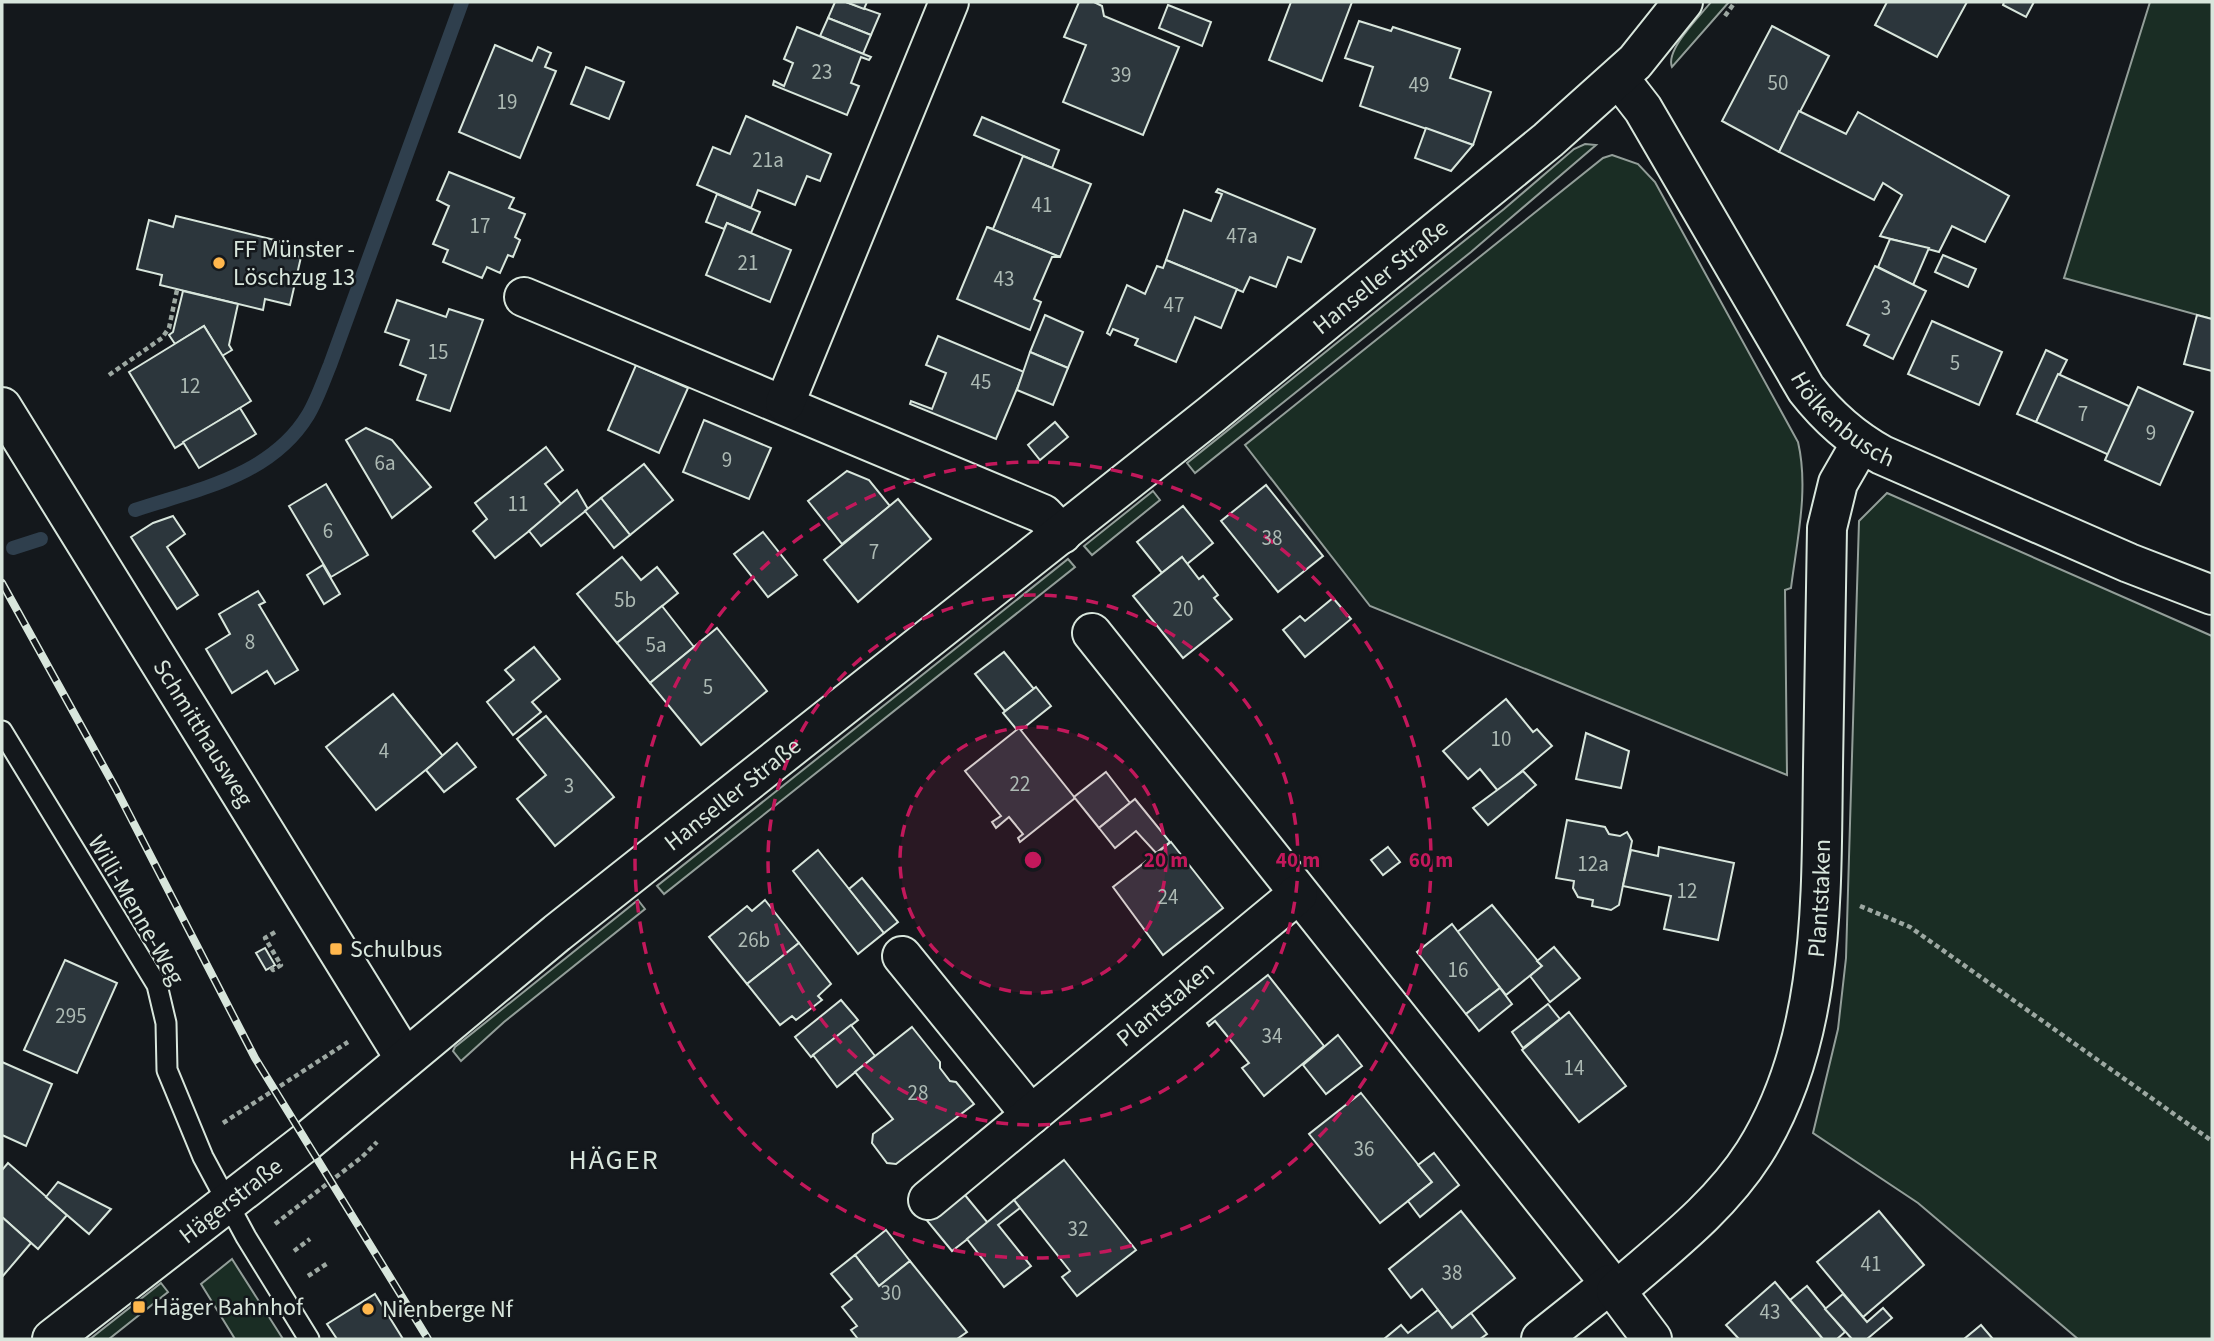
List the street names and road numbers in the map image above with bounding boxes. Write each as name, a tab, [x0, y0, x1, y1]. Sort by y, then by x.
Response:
street label: Hanseller Straße	[1305, 211, 1456, 343]
street label: Hölkenbusch	[1782, 365, 1900, 476]
street label: Schmitthausweg	[144, 652, 262, 813]
street label: Hanseller Straße	[657, 729, 808, 859]
street label: Willi-Menne-Weg	[79, 829, 193, 991]
street label: Plantstaken	[1798, 839, 1840, 959]
street label: Plantstaken	[1108, 952, 1222, 1055]
street label: Hägerstraße	[171, 1149, 290, 1252]

